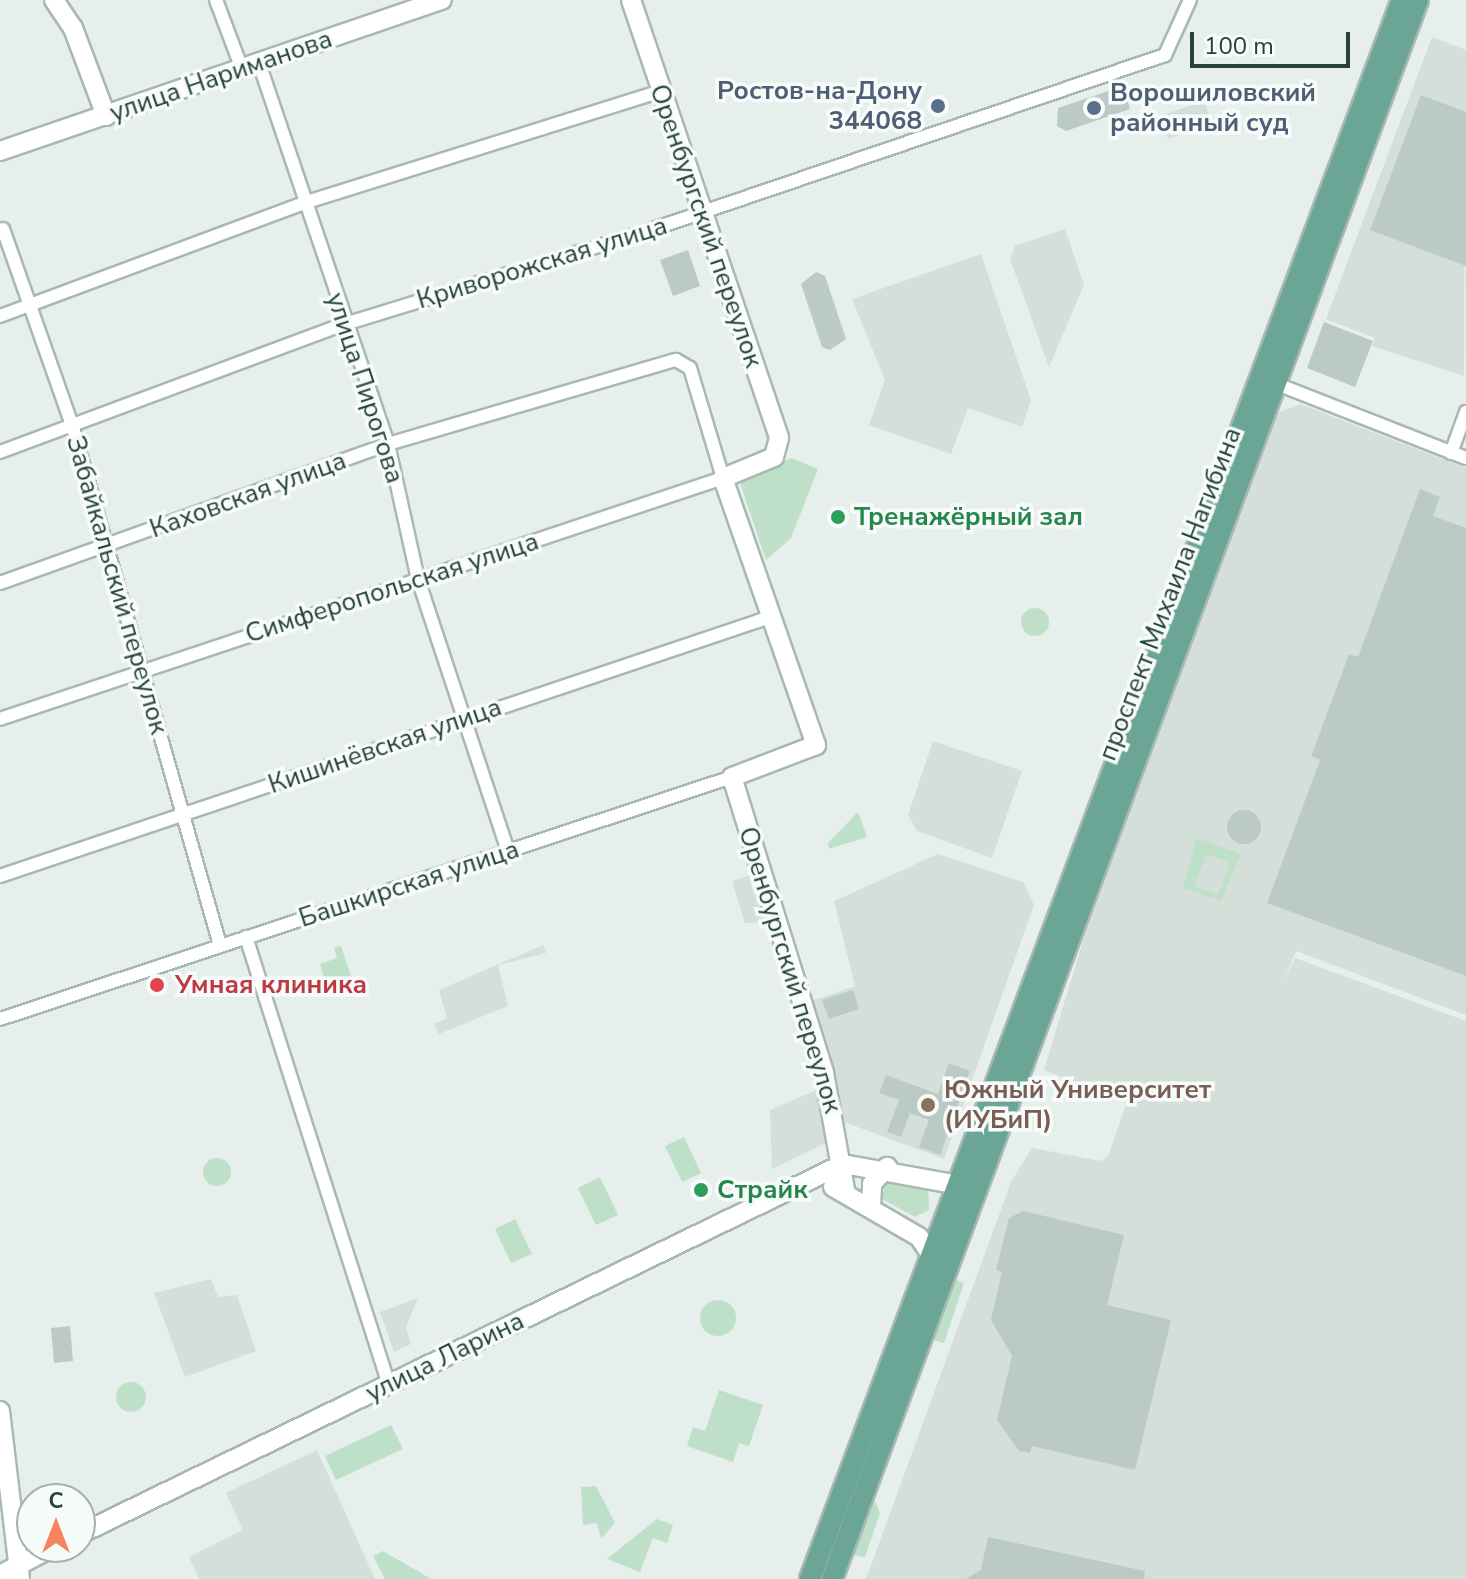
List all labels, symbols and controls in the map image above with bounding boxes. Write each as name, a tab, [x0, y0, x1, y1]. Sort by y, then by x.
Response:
scale bar	[1194, 16, 1354, 66]
street label: улица Нариманова	[106, 23, 336, 129]
text: 100 m	[1204, 30, 1274, 62]
place label: Ростов-на-Дону 344068	[717, 75, 922, 136]
place label: Ворошиловский районный суд	[1110, 77, 1316, 138]
street label: Оренбургский переулок	[643, 80, 769, 372]
marker: Ростов-на-Дону 344068	[929, 97, 947, 115]
marker: Ворошиловский районный суд	[1085, 99, 1103, 117]
street label: Криворожская улица	[413, 210, 671, 316]
street label: улица Пирогова	[320, 289, 410, 487]
street label: проспект Михаила Нагибина	[1092, 423, 1248, 765]
street label: Забайкальский переулок	[59, 432, 175, 738]
street label: Каховская улица	[146, 445, 350, 545]
place label: Тренажёрный зал	[854, 501, 1083, 533]
marker: Тренажёрный зал	[829, 508, 847, 526]
street label: Симферопольская улица	[241, 526, 543, 650]
street label: Кишинёвская улица	[264, 691, 506, 801]
street label: Оренбургский переулок	[732, 823, 848, 1117]
street label: Башкирская улица	[295, 834, 523, 934]
place label: Умная клиника	[175, 969, 367, 1001]
marker: Умная клиника	[146, 974, 168, 996]
place label: Южный Университет (ИУБиП)	[944, 1074, 1211, 1136]
marker: Южный Университет (ИУБиП)	[919, 1096, 937, 1114]
place label: Страйк	[717, 1174, 808, 1206]
marker: Страйк	[692, 1181, 710, 1199]
street label: улица Ларина	[361, 1305, 529, 1409]
north arrow	[16, 1483, 96, 1563]
text: С	[49, 1486, 63, 1516]

